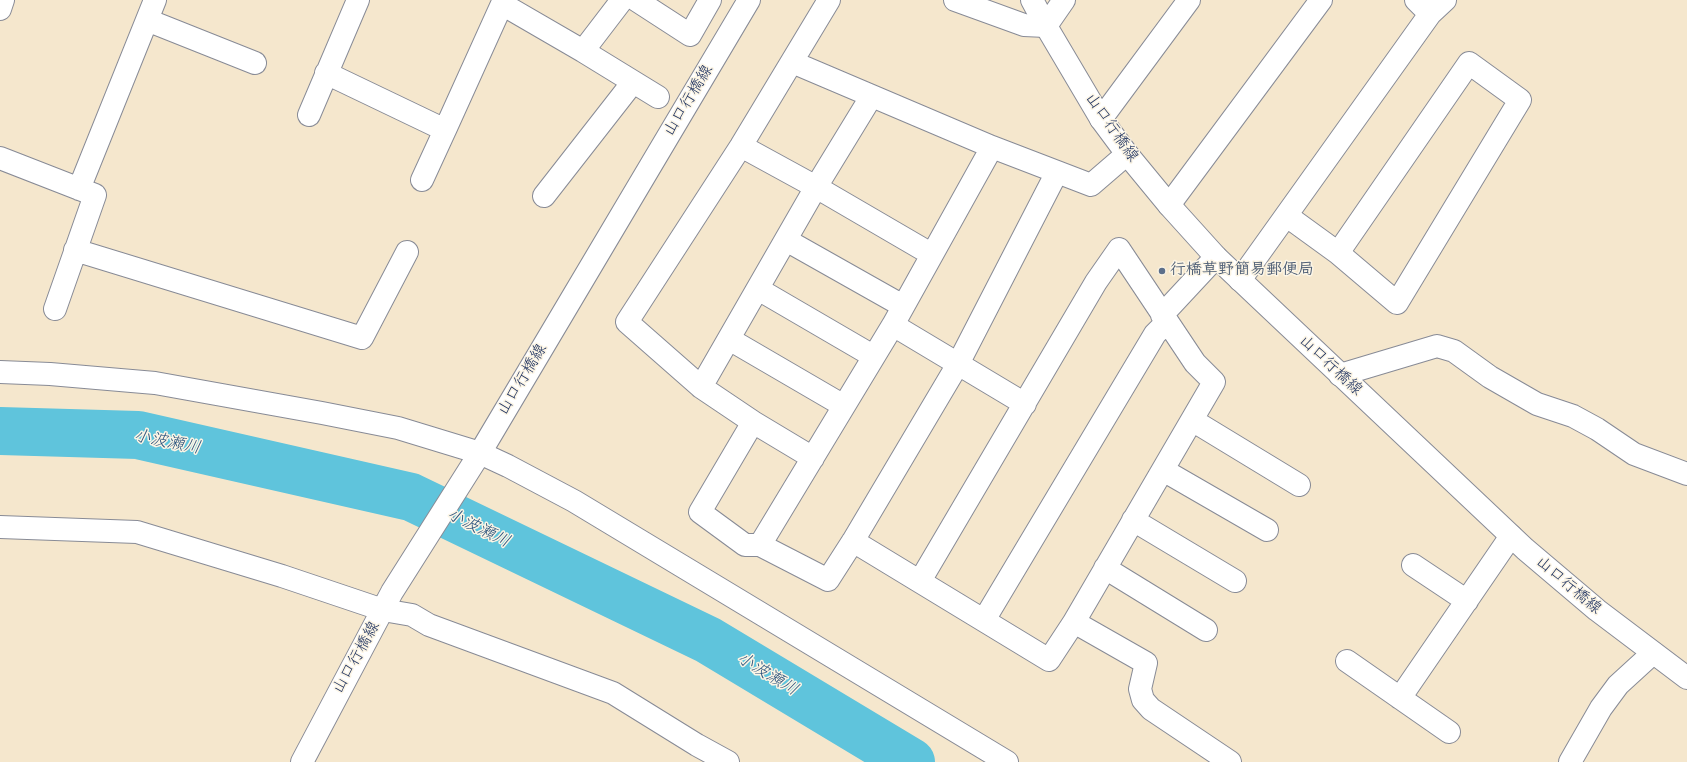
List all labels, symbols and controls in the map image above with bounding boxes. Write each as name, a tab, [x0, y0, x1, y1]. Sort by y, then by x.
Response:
street label: 山口行橋線	[660, 62, 718, 140]
street label: 山口行橋線	[1080, 90, 1142, 166]
place label: 行橋草野簡易郵便局	[1170, 261, 1314, 281]
marker: 行橋草野簡易郵便局	[1157, 266, 1167, 276]
street label: 山口行橋線	[1294, 332, 1366, 400]
street label: 山口行橋線	[494, 341, 552, 419]
water label: 小波瀬川	[132, 426, 202, 460]
water label: 小波瀬川	[443, 505, 513, 553]
street label: 山口行橋線	[1531, 553, 1605, 619]
street label: 山口行橋線	[329, 618, 385, 698]
water label: 小波瀬川	[733, 649, 801, 701]

